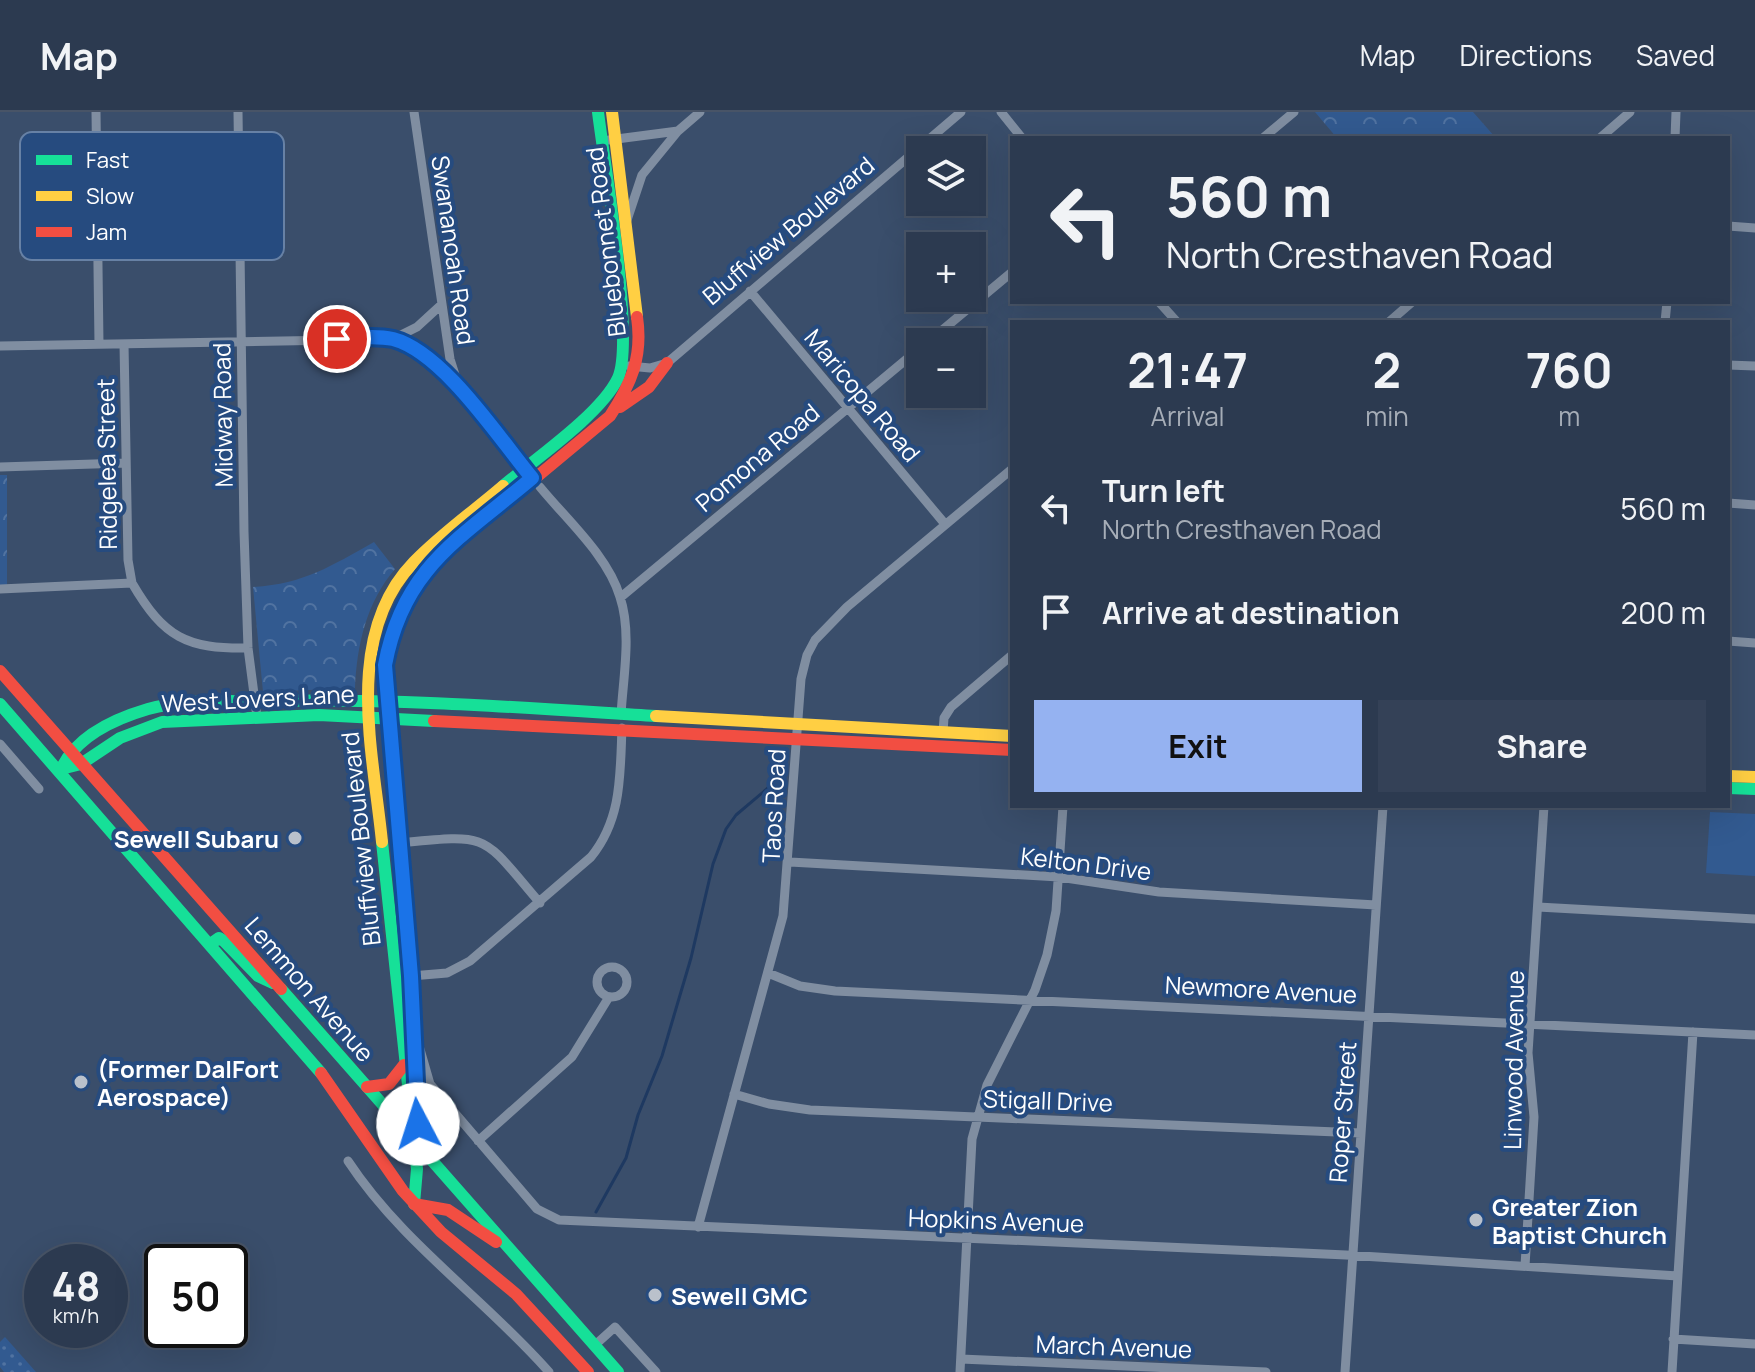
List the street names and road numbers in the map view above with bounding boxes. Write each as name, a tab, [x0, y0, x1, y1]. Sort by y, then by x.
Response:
street label: Bluebonnet Road	[577, 145, 633, 339]
street label: Bluffview Boulevard	[695, 148, 881, 312]
street label: Swananoah Road	[424, 153, 484, 347]
street label: Maricopa Road	[798, 322, 928, 468]
street label: Midway Road	[204, 342, 240, 488]
street label: Ridgelea Street	[88, 378, 124, 550]
street label: Pomona Road	[688, 395, 826, 519]
street label: West Lovers Lane	[161, 676, 355, 720]
street label: Bluffview Boulevard	[332, 730, 388, 948]
street label: Taos Road	[754, 748, 792, 864]
street label: Kelton Drive	[1019, 839, 1153, 887]
street label: Lemmon Avenue	[238, 910, 382, 1068]
street label: Newmore Avenue	[1164, 967, 1358, 1011]
street label: Linwood Avenue	[1495, 970, 1531, 1150]
street label: Roper Street	[1321, 1040, 1363, 1184]
street label: Stigall Drive	[983, 1081, 1113, 1119]
street label: Hopkins Avenue	[907, 1200, 1085, 1240]
street label: March Avenue	[1035, 1327, 1193, 1365]

